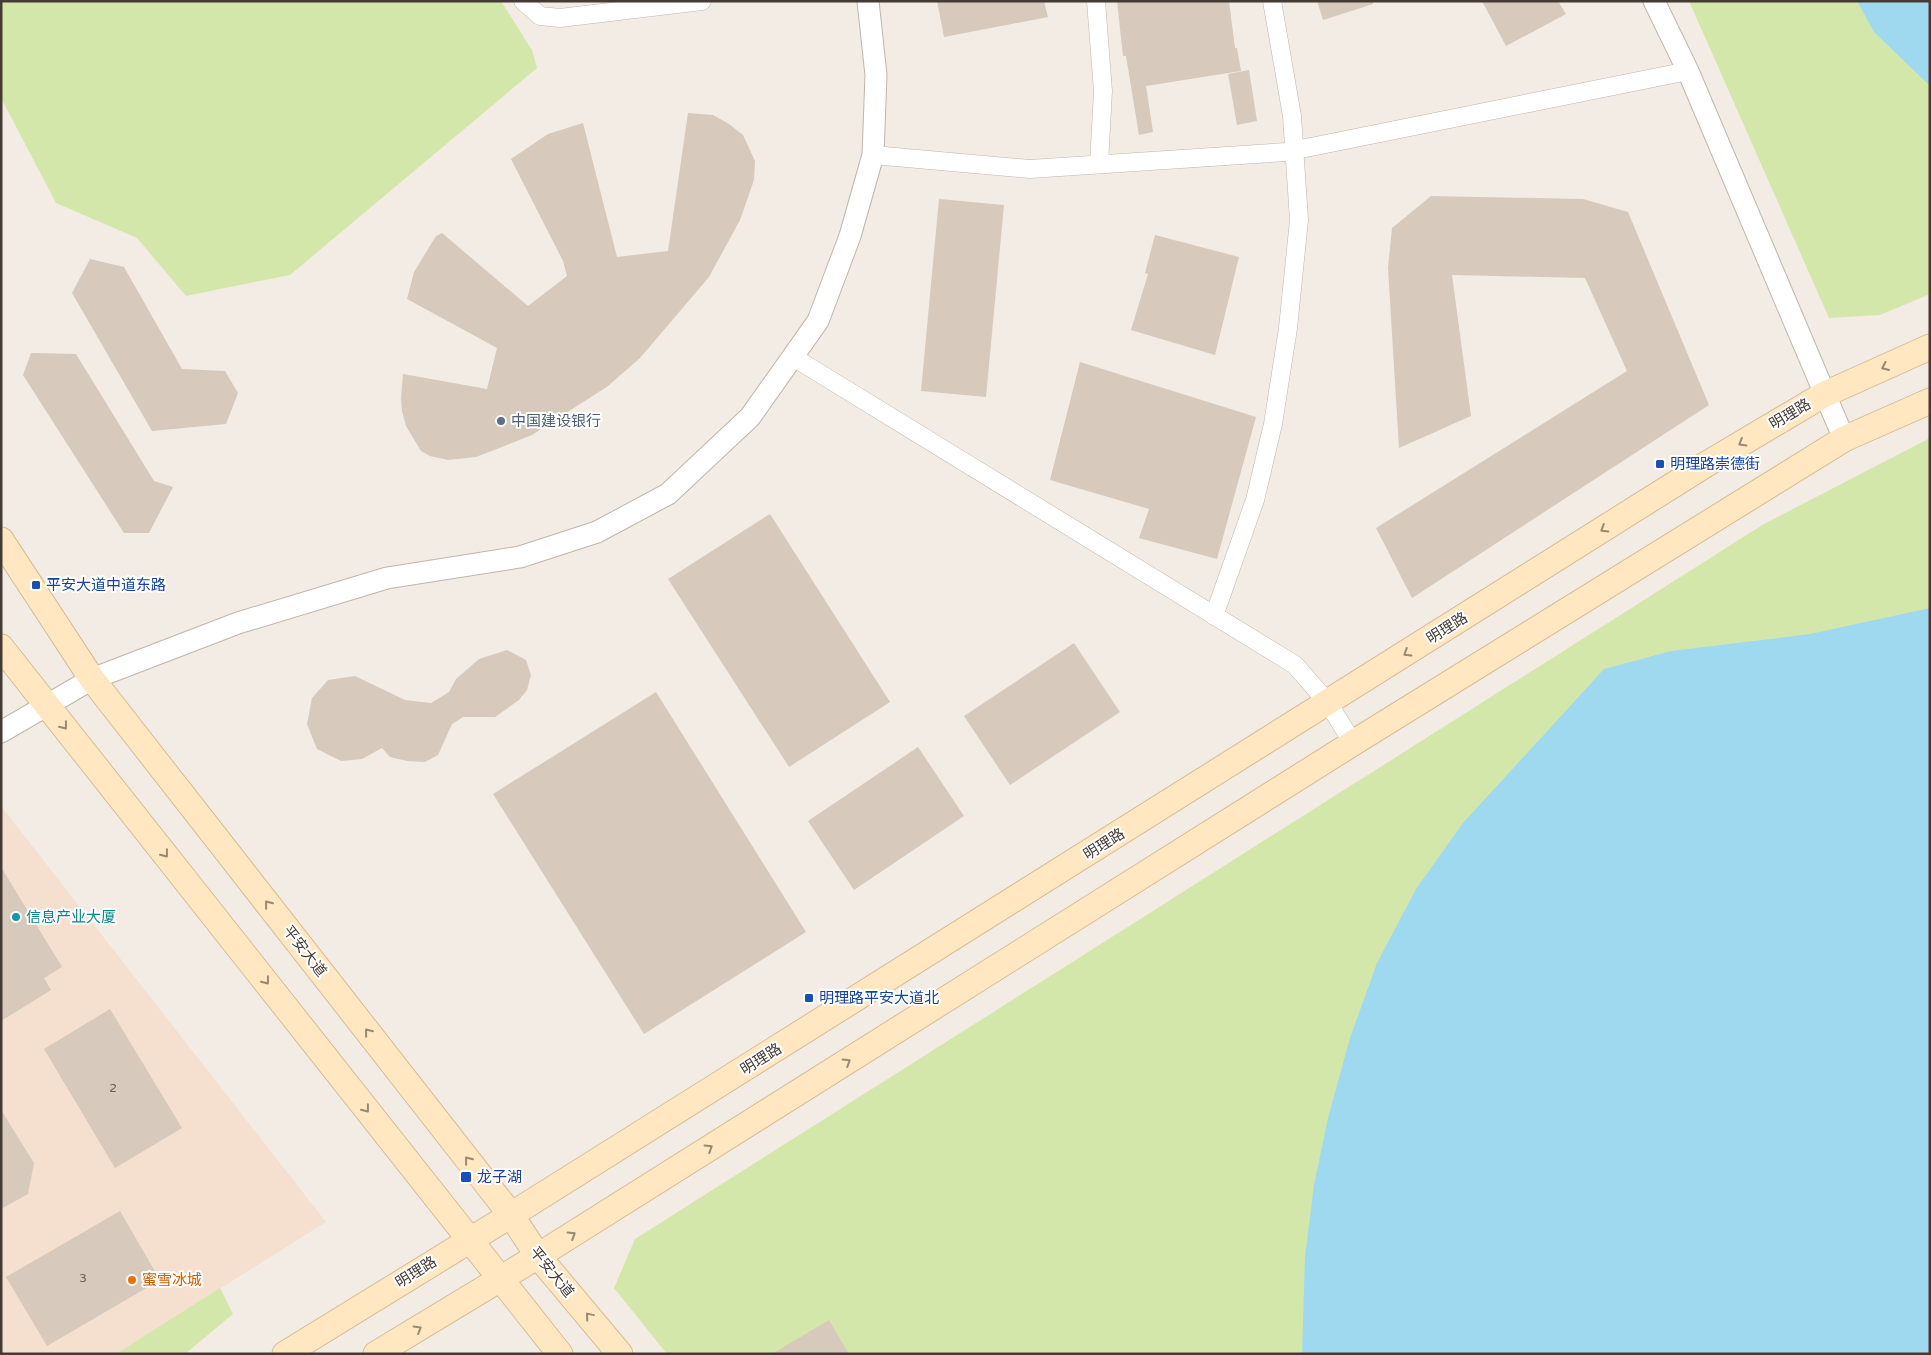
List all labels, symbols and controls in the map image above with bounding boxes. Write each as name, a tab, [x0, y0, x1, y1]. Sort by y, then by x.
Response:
one-way arrow	[1881, 360, 1890, 371]
street label: 明理路	[1766, 395, 1814, 433]
place label: 中国建设银行	[511, 412, 601, 430]
marker: 中国建设银行	[495, 415, 507, 427]
one-way arrow	[1738, 436, 1747, 446]
place label: 明理路崇德街	[1670, 455, 1760, 473]
marker: 明理路崇德街	[1654, 458, 1666, 470]
one-way arrow	[1600, 522, 1609, 532]
place label: 平安大道中道东路	[46, 576, 166, 594]
marker: 平安大道中道东路	[30, 579, 42, 591]
street label: 明理路	[1423, 608, 1471, 648]
one-way arrow	[1404, 647, 1413, 656]
one-way arrow	[59, 721, 68, 730]
street label: 明理路	[1080, 824, 1128, 864]
one-way arrow	[159, 848, 167, 857]
one-way arrow	[265, 901, 273, 910]
place label: 信息产业大厦	[26, 908, 116, 926]
marker: 信息产业大厦	[10, 911, 22, 923]
street label: 平安大道	[279, 922, 331, 980]
one-way arrow	[260, 976, 269, 985]
place label: 明理路平安大道北	[819, 989, 939, 1007]
marker: 明理路平安大道北	[803, 992, 815, 1004]
one-way arrow	[365, 1029, 373, 1038]
street label: 明理路	[737, 1039, 785, 1079]
one-way arrow	[841, 1058, 850, 1068]
house number: 2	[109, 1081, 117, 1095]
one-way arrow	[361, 1103, 369, 1112]
one-way arrow	[704, 1145, 713, 1155]
one-way arrow	[465, 1156, 474, 1166]
place label: 龙子湖	[477, 1168, 522, 1186]
marker: 龙子湖	[459, 1170, 473, 1184]
one-way arrow	[566, 1232, 575, 1241]
street label: 平安大道	[526, 1243, 578, 1301]
street label: 明理路	[392, 1252, 440, 1292]
house number: 3	[79, 1271, 87, 1285]
place label: 蜜雪冰城	[142, 1271, 202, 1289]
marker: 蜜雪冰城	[126, 1274, 138, 1286]
one-way arrow	[585, 1313, 594, 1322]
one-way arrow	[412, 1325, 421, 1335]

